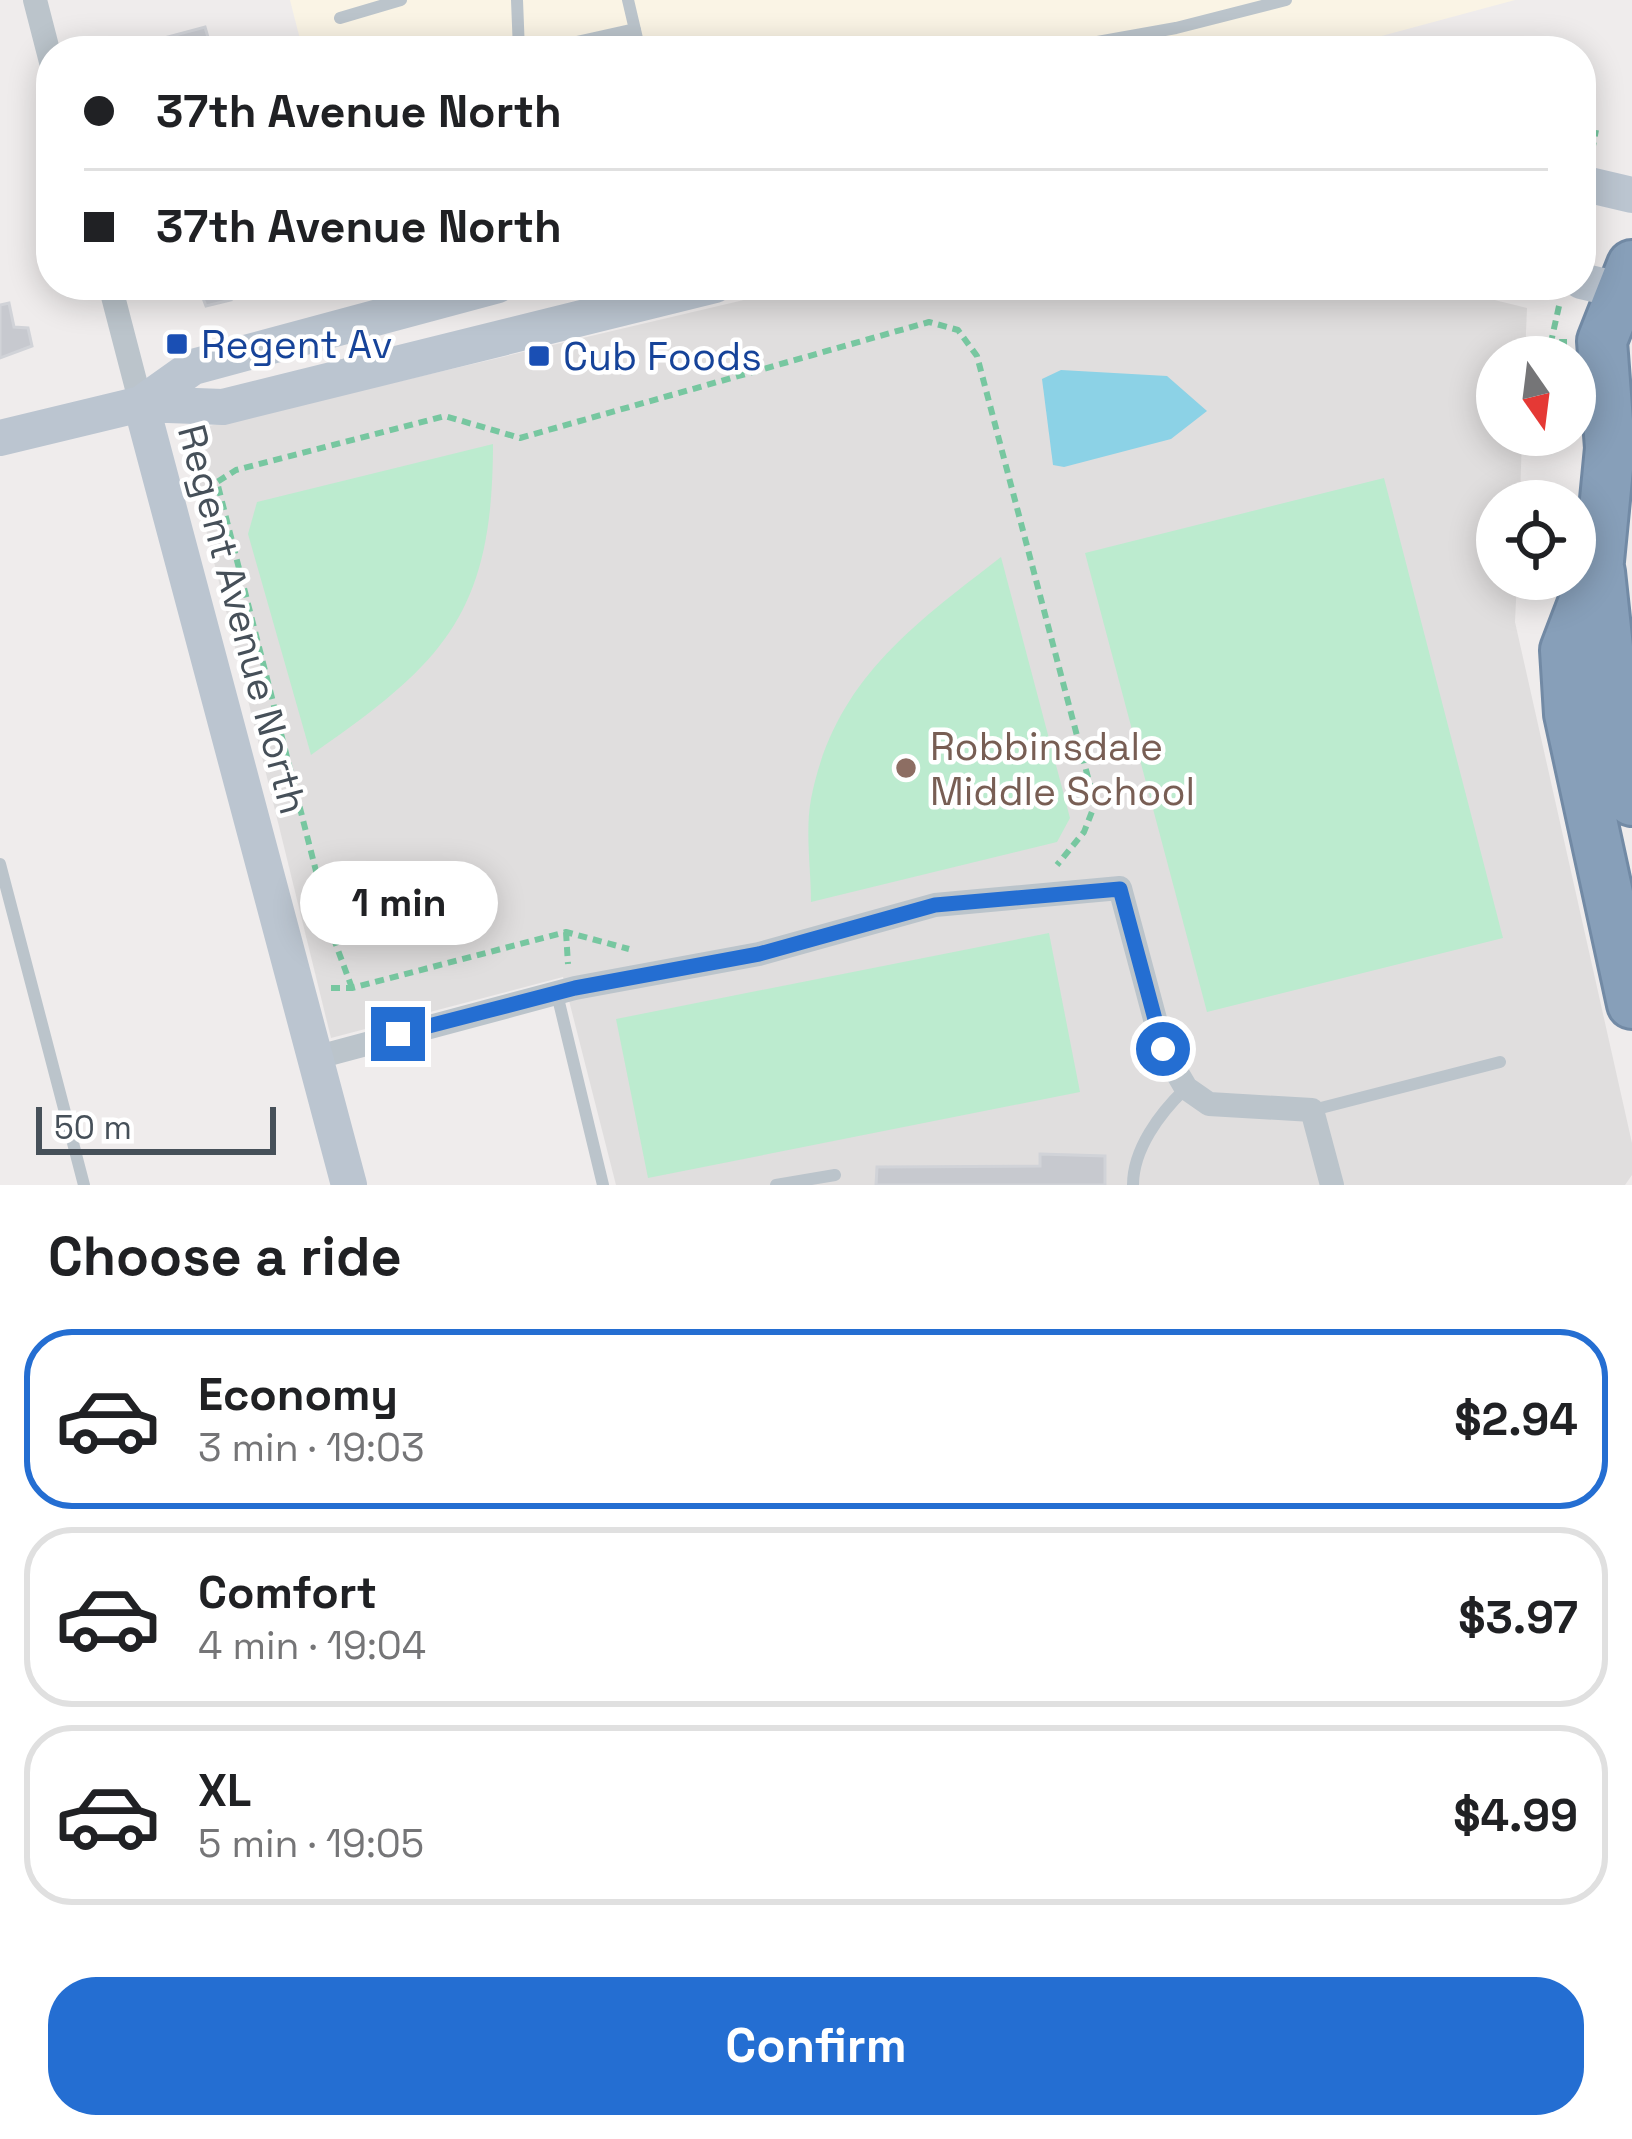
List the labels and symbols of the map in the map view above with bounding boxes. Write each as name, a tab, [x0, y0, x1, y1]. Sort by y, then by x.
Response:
place label: Regent Av	[201, 320, 393, 369]
marker: Regent Av	[164, 331, 190, 357]
place label: Cub Foods	[563, 332, 762, 381]
north arrow	[1476, 336, 1596, 456]
marker: Cub Foods	[526, 343, 552, 369]
street label: Regent Avenue North	[167, 419, 318, 819]
place label: Robbinsdale Middle School	[930, 722, 1195, 816]
marker: Robbinsdale Middle School	[893, 755, 919, 781]
callout: 1 min	[299, 860, 497, 944]
route end	[371, 1007, 425, 1061]
route start	[1136, 1022, 1190, 1076]
scale bar	[36, 1101, 276, 1154]

